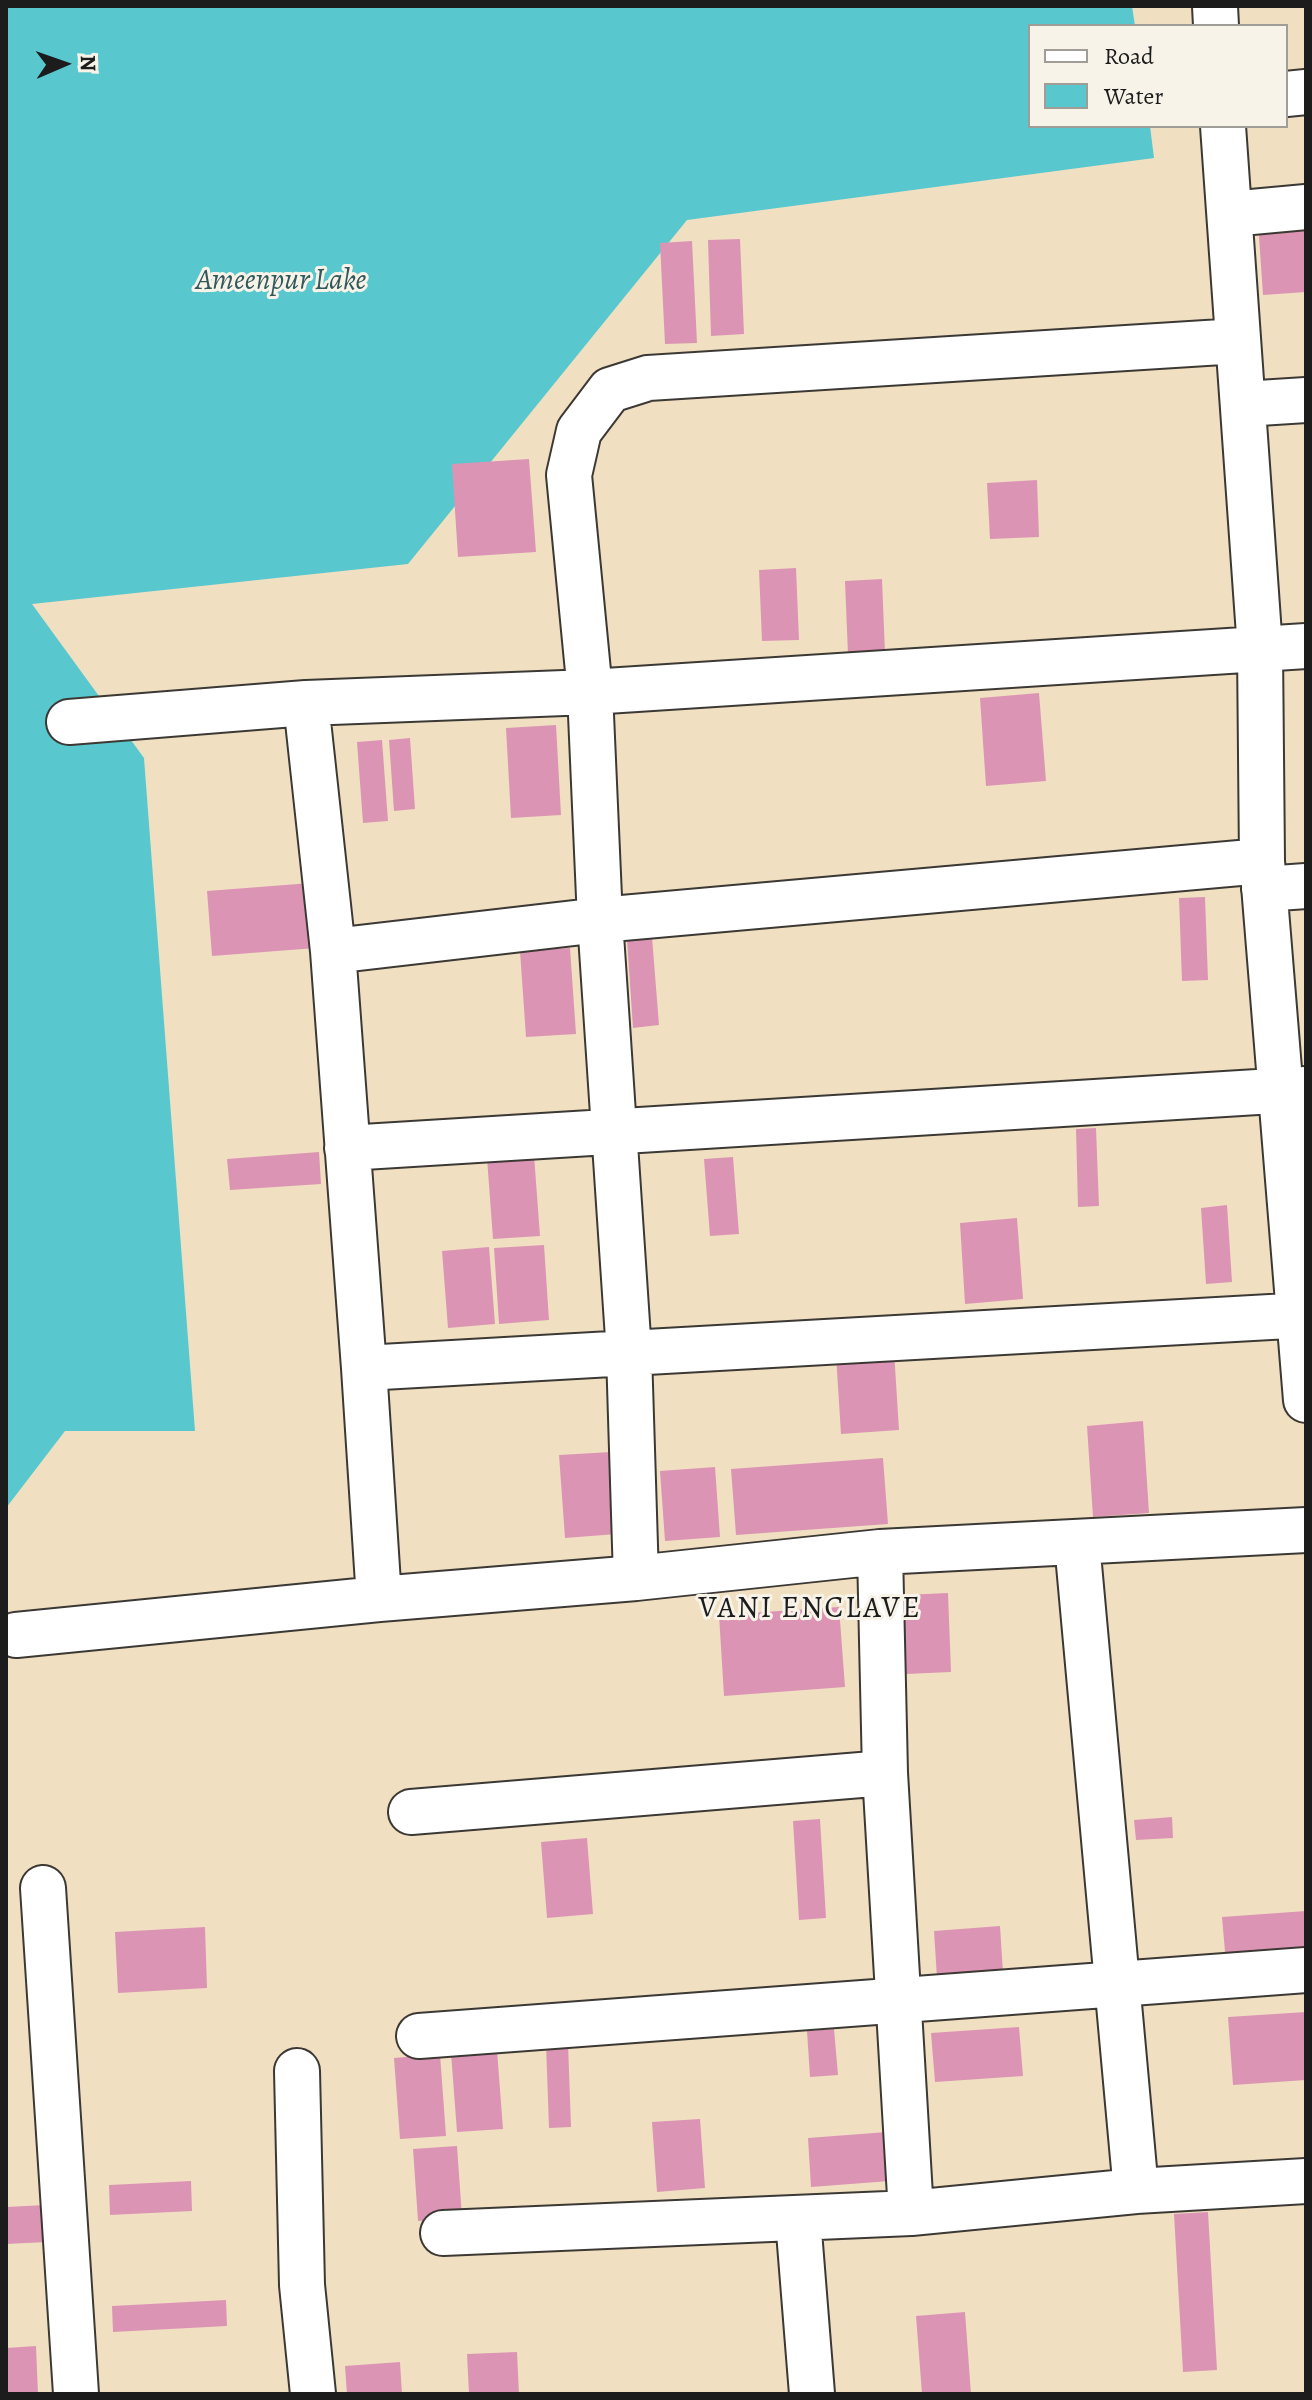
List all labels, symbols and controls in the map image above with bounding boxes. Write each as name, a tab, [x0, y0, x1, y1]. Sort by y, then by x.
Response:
north arrow	[24, 24, 104, 104]
legend	[1028, 24, 1288, 128]
text: Road	[1104, 40, 1154, 72]
text: N	[73, 55, 103, 72]
text: Water	[1104, 80, 1164, 112]
water label: Ameenpur Lake	[196, 264, 366, 300]
district label: VANI ENCLAVE	[698, 1592, 922, 1628]

